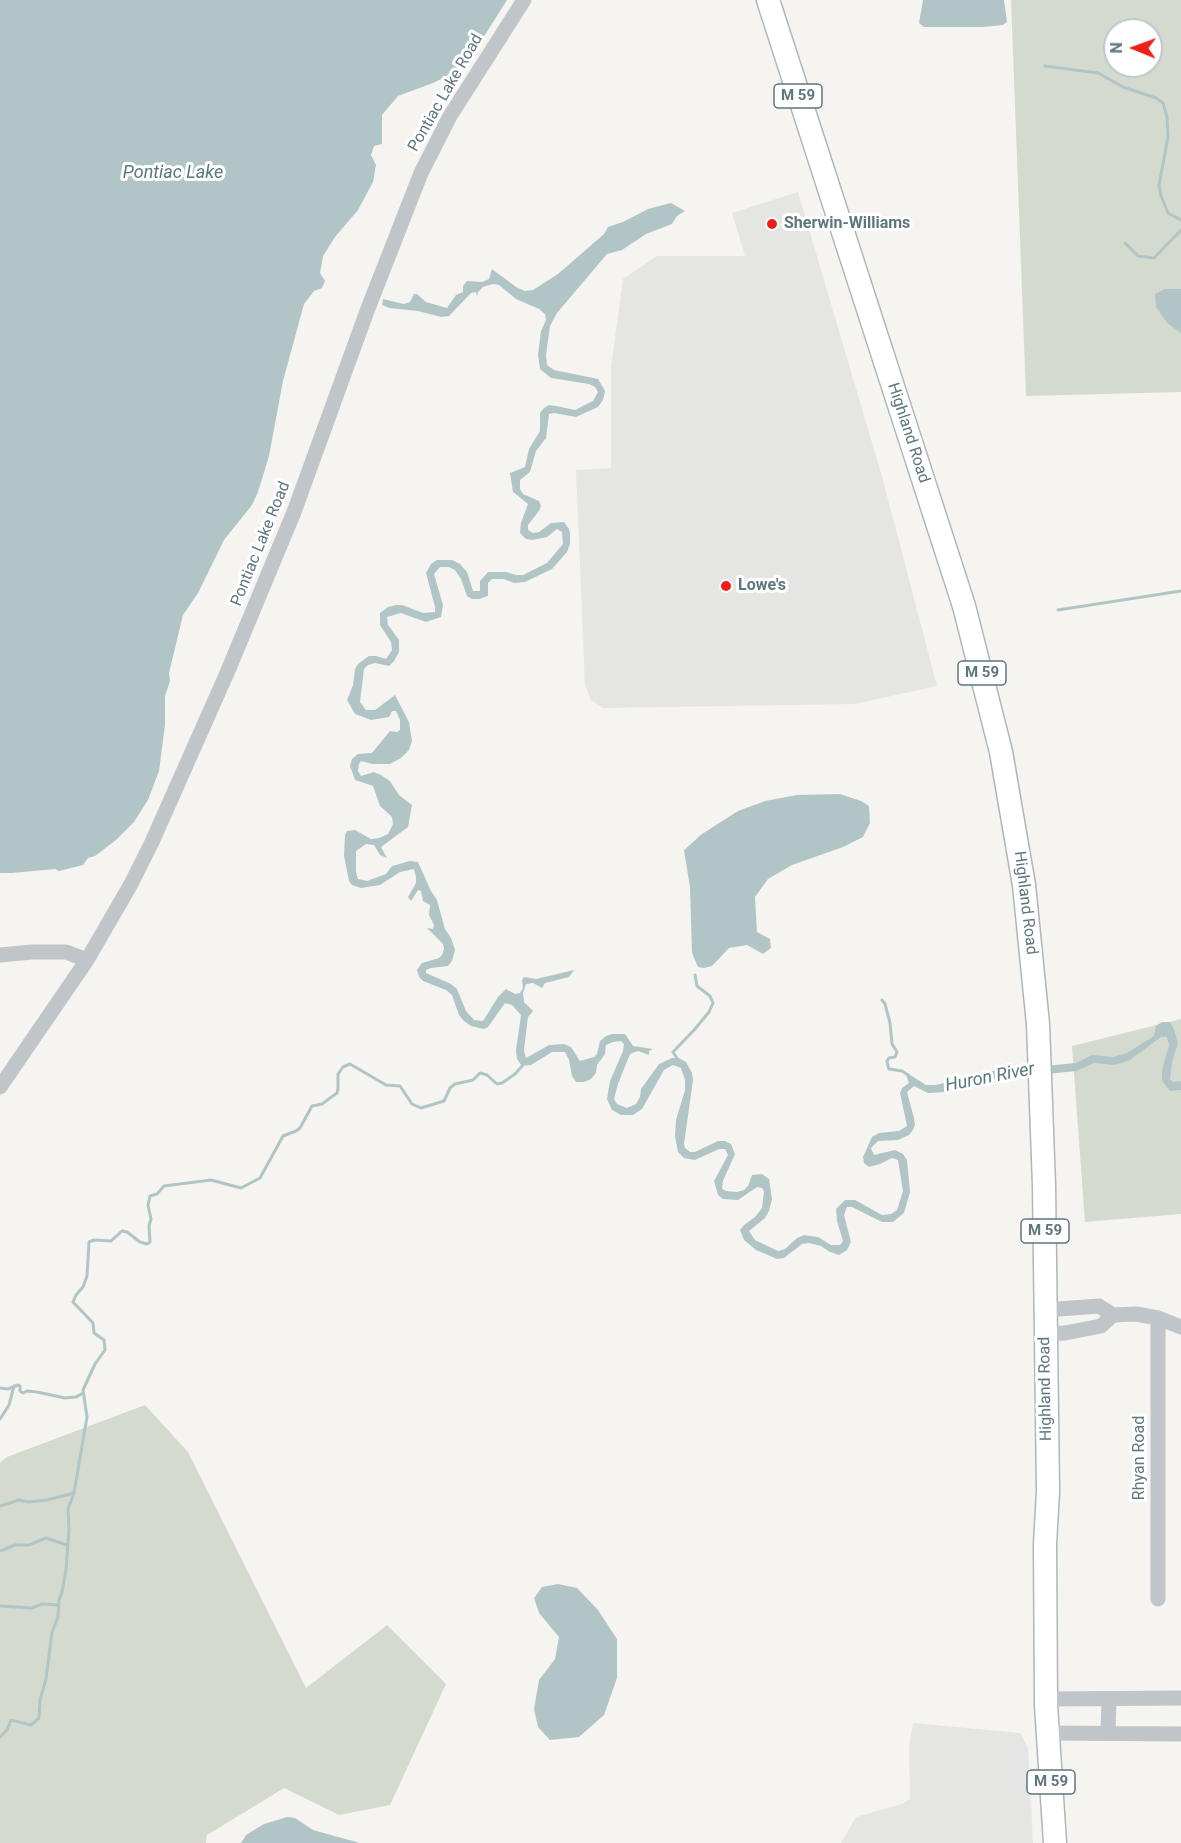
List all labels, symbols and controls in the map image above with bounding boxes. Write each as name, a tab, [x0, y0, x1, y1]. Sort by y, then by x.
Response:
north arrow	[1103, 18, 1163, 78]
street label: Pontiac Lake Road	[405, 31, 487, 155]
text: N	[1107, 42, 1126, 54]
road number: M 59	[774, 84, 822, 108]
water label: Pontiac Lake	[123, 162, 223, 184]
place label: Sherwin-Williams	[784, 214, 910, 234]
marker: Sherwin-Williams	[765, 217, 779, 231]
street label: Highland Road	[883, 380, 933, 486]
street label: Pontiac Lake Road	[227, 479, 295, 609]
place label: Lowe's	[738, 576, 786, 596]
marker: Lowe's	[719, 579, 733, 593]
road number: M 59	[958, 661, 1006, 685]
street label: Highland Road	[1009, 850, 1041, 956]
water label: Huron River	[944, 1059, 1036, 1097]
road number: M 59	[1021, 1219, 1069, 1243]
street label: Highland Road	[1035, 1337, 1057, 1441]
street label: Rhyan Road	[1130, 1416, 1150, 1500]
road number: M 59	[1027, 1770, 1075, 1794]

